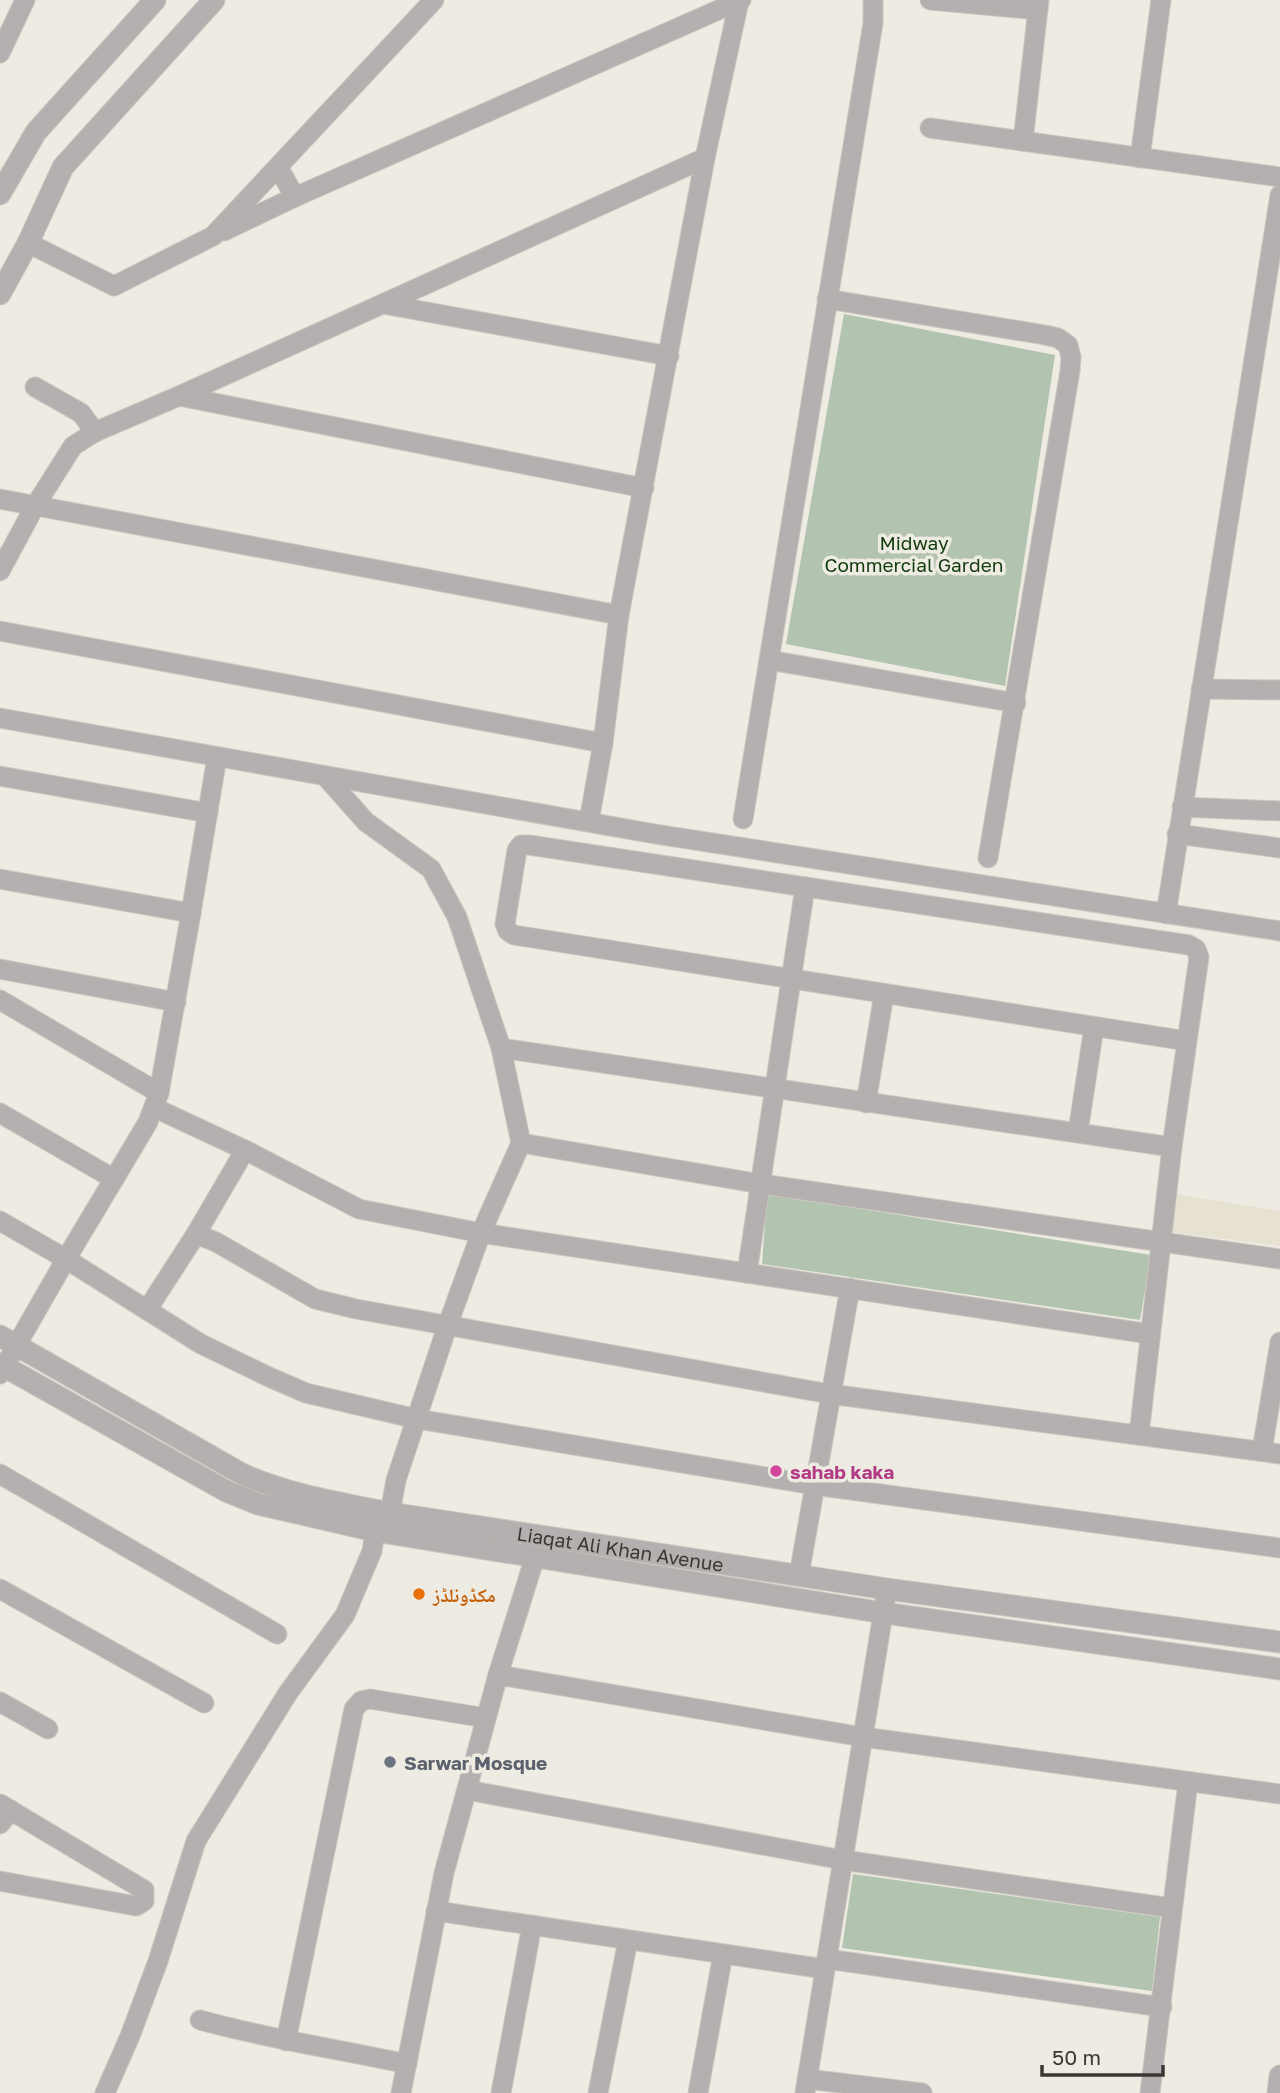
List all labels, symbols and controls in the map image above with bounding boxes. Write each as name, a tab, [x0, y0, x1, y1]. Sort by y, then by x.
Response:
park label: Midway Commercial Garden	[825, 531, 1003, 576]
place label: sahab kaka	[790, 1460, 894, 1483]
marker: sahab kaka	[768, 1463, 784, 1479]
street label: Liaqat Ali Khan Avenue	[515, 1521, 725, 1575]
place label: مکڈونلڈز	[432, 1583, 496, 1606]
marker: مکڈونلڈز	[411, 1586, 427, 1602]
place label: Sarwar Mosque	[404, 1751, 547, 1774]
marker: Sarwar Mosque	[382, 1754, 398, 1770]
scale bar	[1042, 2034, 1163, 2078]
text: 50 m	[1052, 2044, 1101, 2070]

